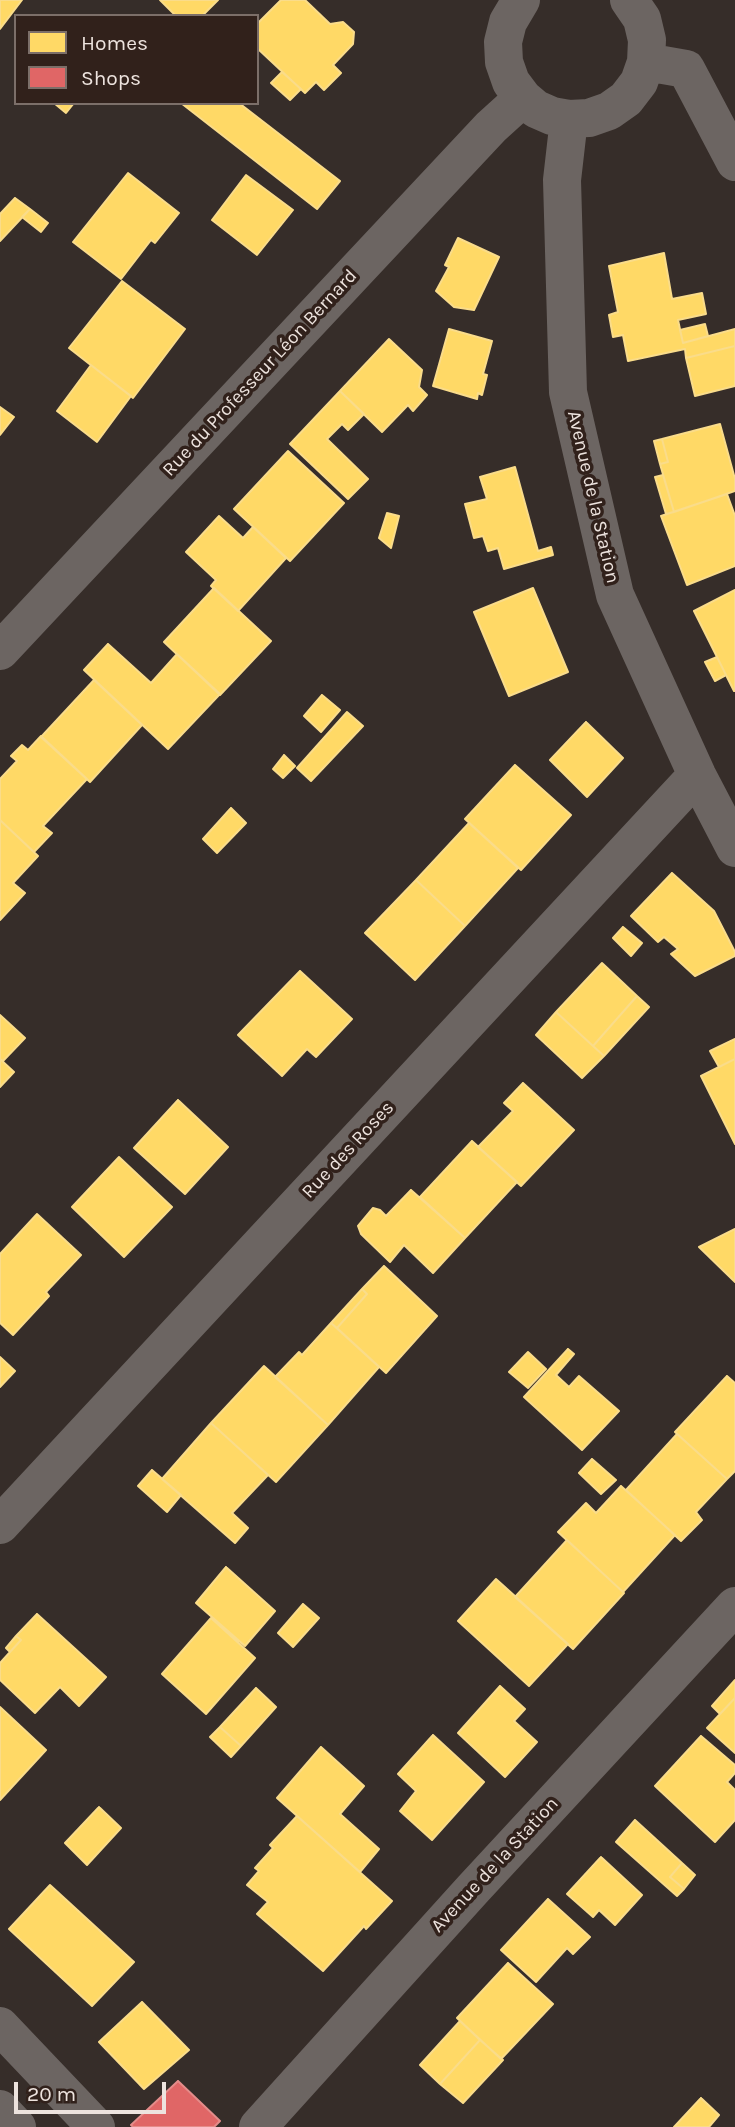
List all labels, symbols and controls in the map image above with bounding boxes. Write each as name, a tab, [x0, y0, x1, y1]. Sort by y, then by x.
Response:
legend	[14, 14, 259, 105]
text: Homes	[81, 31, 148, 55]
text: Shops	[81, 66, 141, 90]
street label: Rue du Professeur Léon Bernard	[158, 265, 362, 481]
street label: Avenue de la Station	[562, 408, 624, 586]
street label: Rue des Roses	[297, 1097, 399, 1203]
street label: Avenue de la Station	[426, 1793, 564, 1937]
scale bar	[18, 2068, 170, 2112]
text: 20 m	[27, 2082, 76, 2106]

